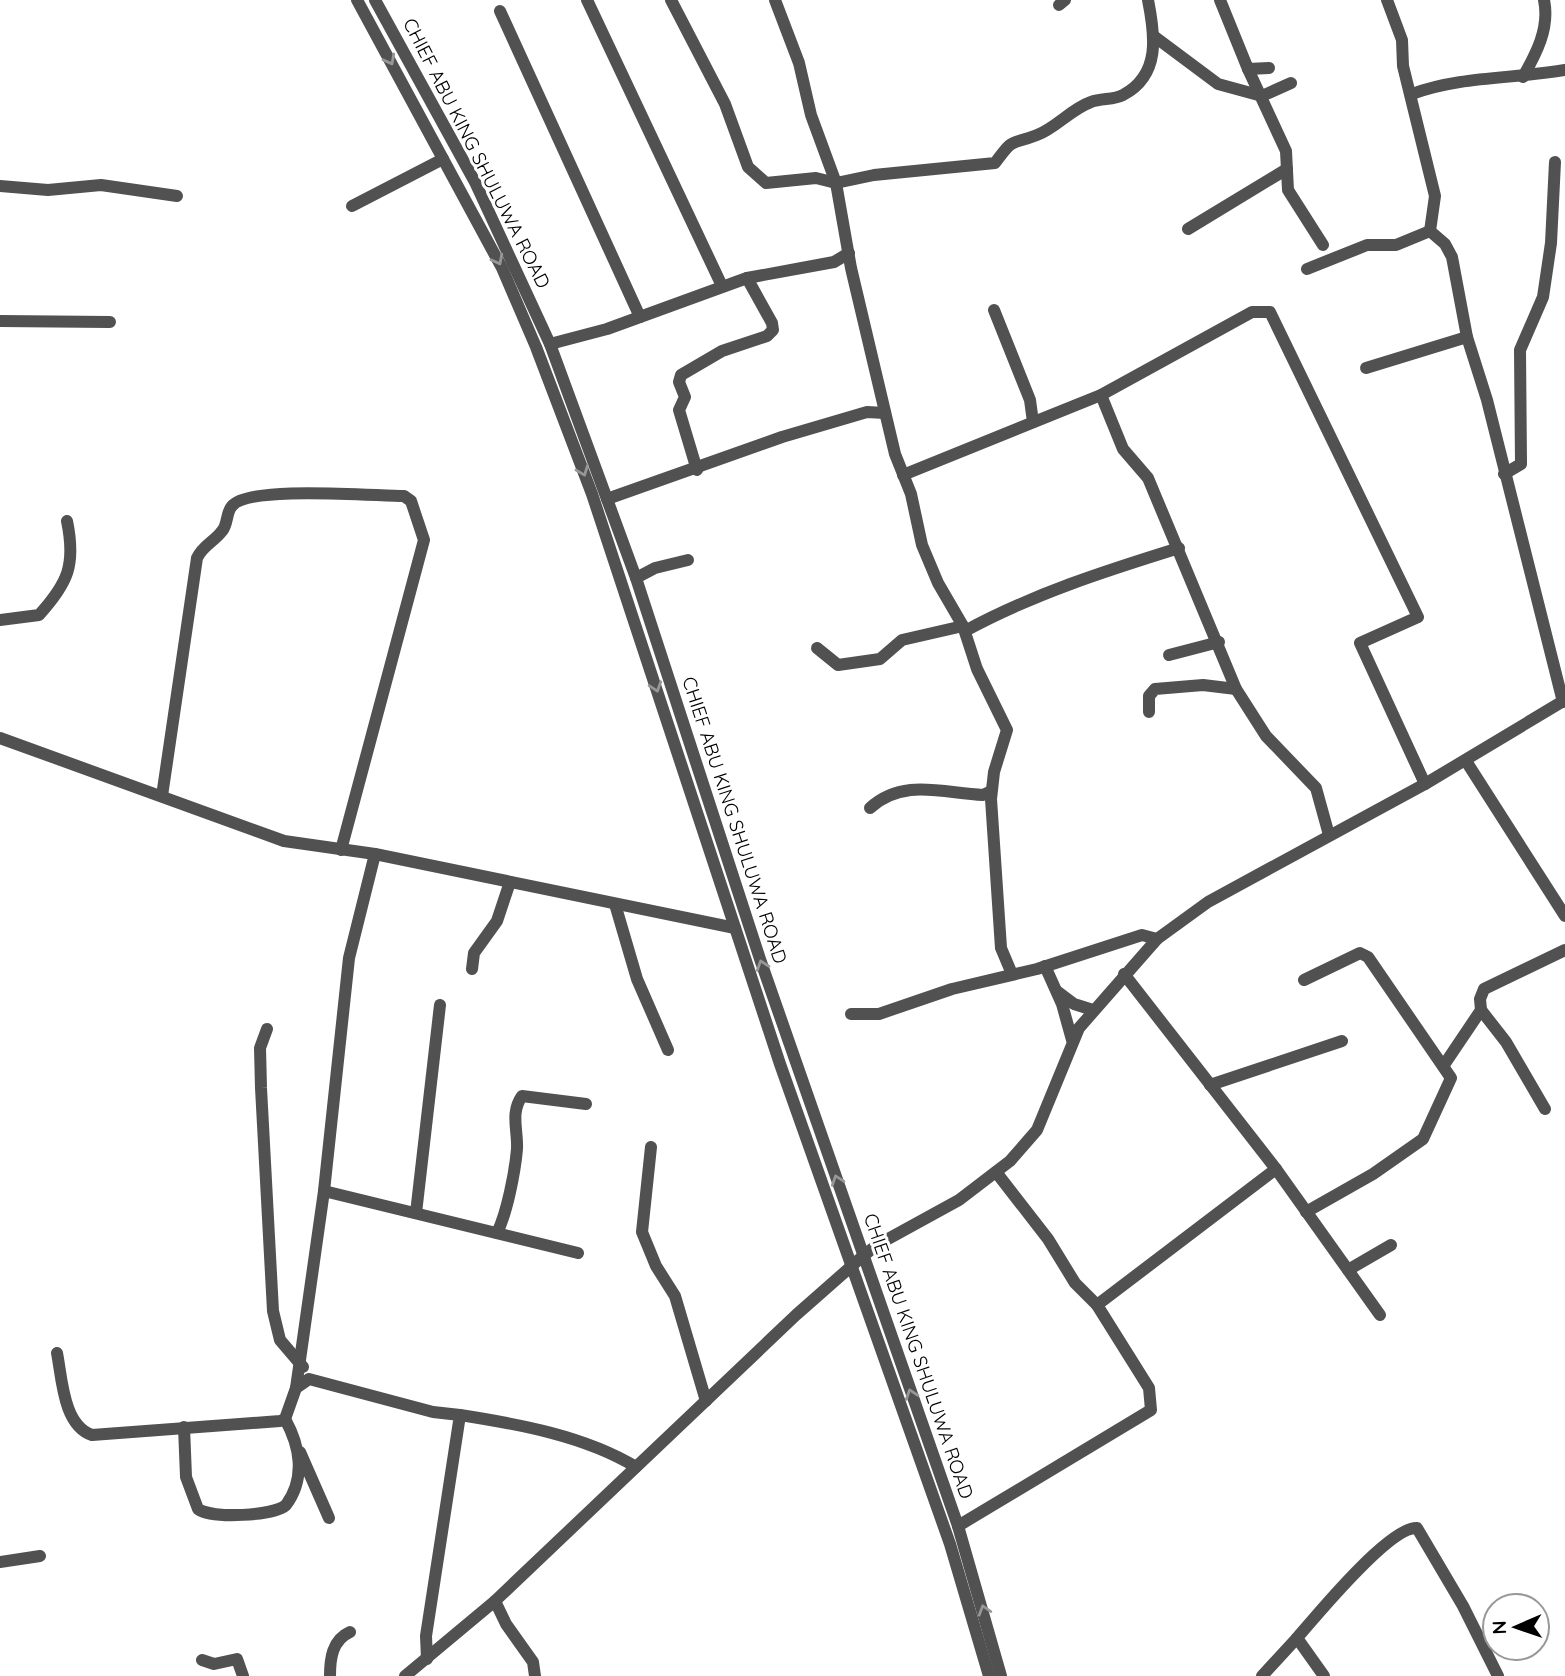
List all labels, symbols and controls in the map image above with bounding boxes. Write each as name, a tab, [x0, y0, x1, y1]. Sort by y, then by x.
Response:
street label: CHIEF ABU KING SHULUWA ROAD	[398, 14, 556, 292]
one-way arrow	[382, 53, 395, 65]
one-way arrow	[489, 253, 503, 266]
one-way arrow	[575, 464, 589, 476]
street label: CHIEF ABU KING SHULUWA ROAD	[677, 673, 793, 967]
one-way arrow	[647, 680, 662, 692]
one-way arrow	[756, 959, 770, 971]
one-way arrow	[831, 1174, 845, 1186]
street label: CHIEF ABU KING SHULUWA ROAD	[859, 1210, 979, 1502]
one-way arrow	[906, 1389, 920, 1401]
north arrow	[1481, 1592, 1551, 1662]
one-way arrow	[978, 1604, 992, 1617]
text: N	[1487, 1620, 1511, 1635]

